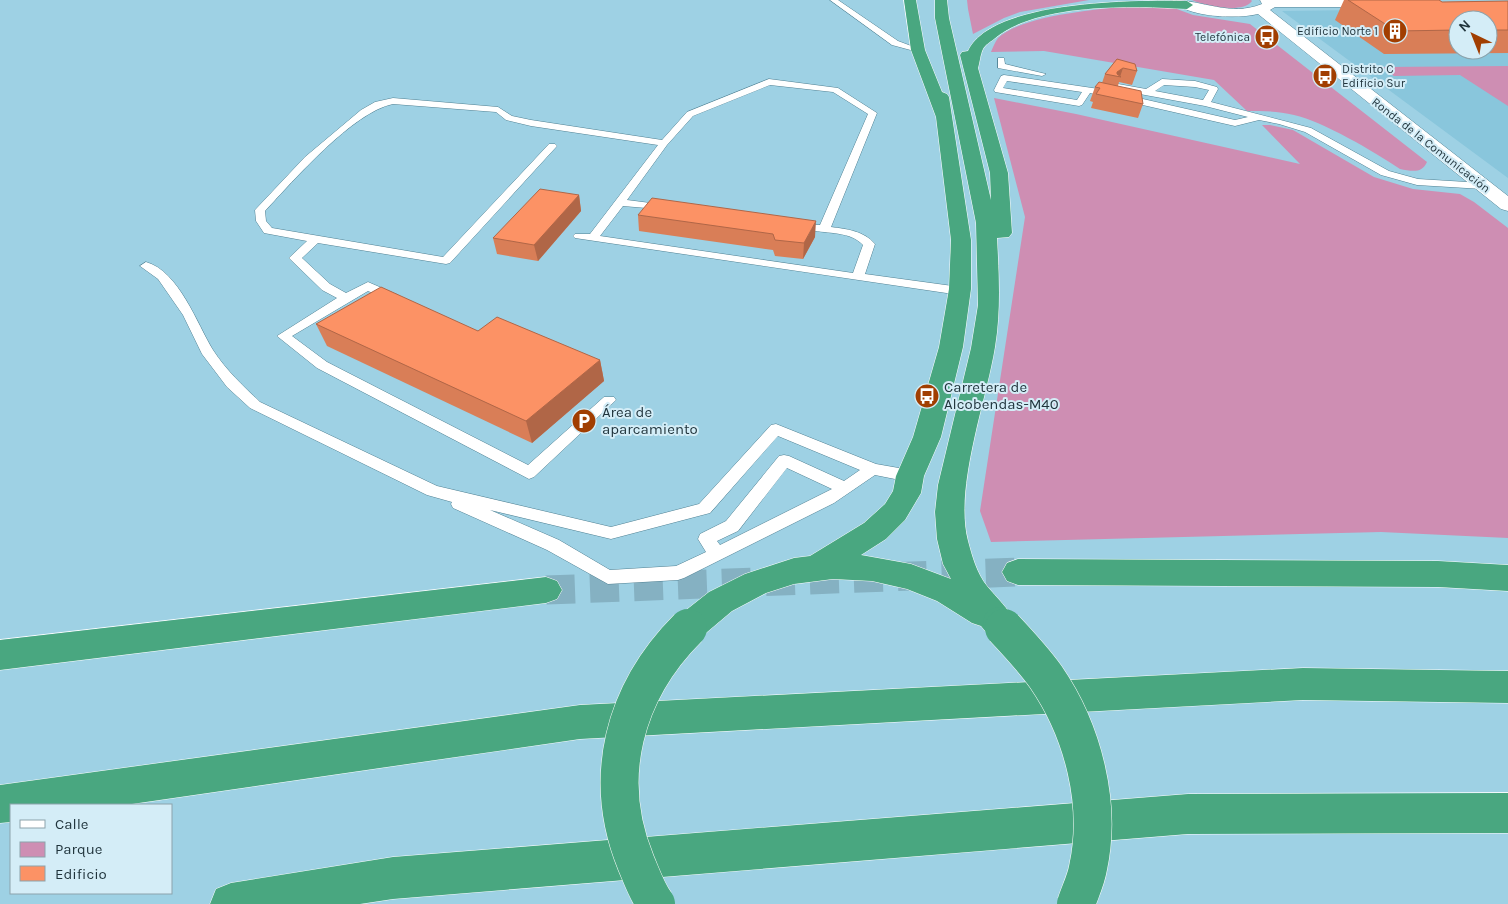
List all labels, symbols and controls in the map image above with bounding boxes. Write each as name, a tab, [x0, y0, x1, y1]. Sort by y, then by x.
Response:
north arrow	[1448, 10, 1498, 60]
text: N	[1455, 16, 1474, 36]
building icon: Edificio Norte 1	[1382, 18, 1408, 44]
bus stop icon: Telefónica	[1254, 24, 1280, 50]
place label: Edificio Norte 1	[1297, 24, 1378, 38]
place label: Telefónica	[1195, 30, 1250, 44]
place label: Distrito C Edificio Sur	[1342, 62, 1406, 90]
bus stop icon: Distrito C Edificio Sur	[1312, 63, 1338, 89]
street label: Ronda de la Comunicación	[1369, 94, 1493, 196]
place label: Carretera de Alcobendas-M40	[944, 378, 1059, 413]
bus stop icon: Carretera de Alcobendas-M40	[914, 383, 940, 409]
place label: Área de aparcamiento	[602, 403, 698, 438]
parking icon: Área de aparcamiento	[571, 408, 597, 434]
legend	[10, 804, 172, 894]
text: Calle	[55, 815, 89, 833]
text: Parque	[55, 840, 103, 858]
text: Edificio	[55, 865, 107, 883]

